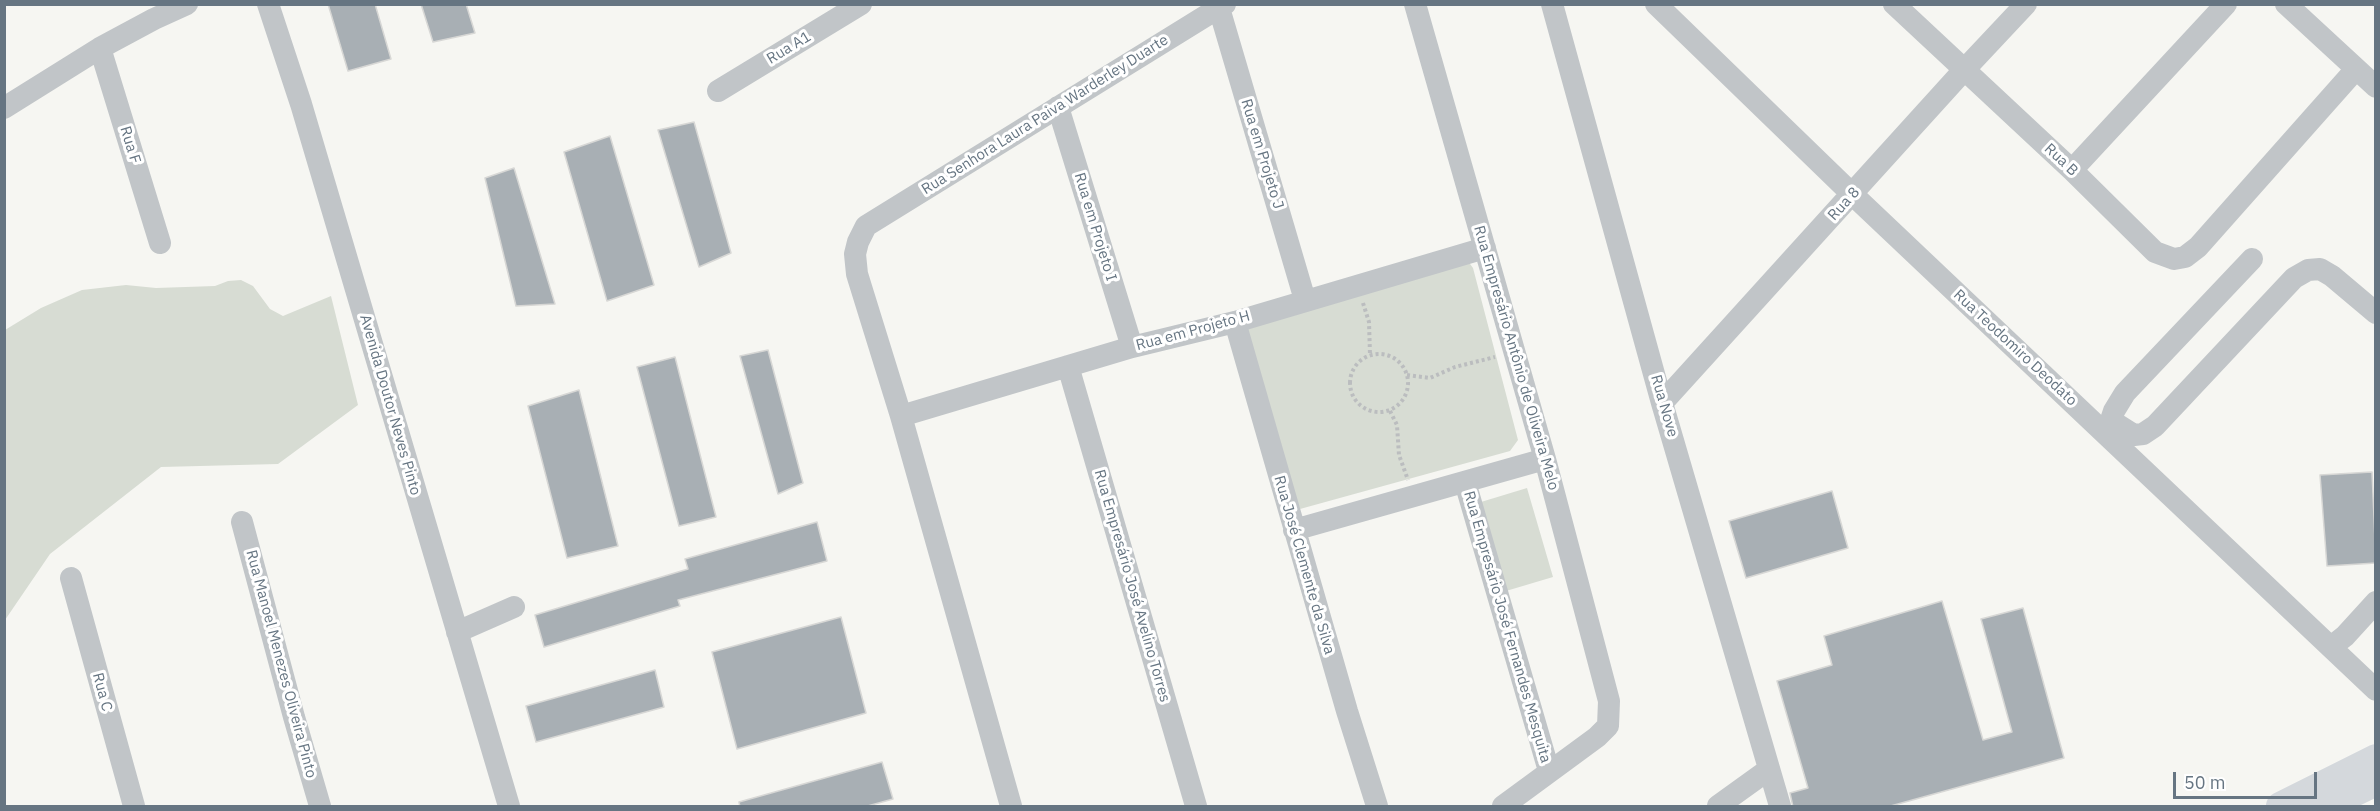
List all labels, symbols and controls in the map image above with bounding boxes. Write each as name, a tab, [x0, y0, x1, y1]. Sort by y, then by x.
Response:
street label: Rua A1	[764, 28, 814, 68]
street label: Rua Senhora Laura Paiva Warderley Duarte	[918, 31, 1172, 199]
street label: Rua em Projeto J	[1237, 97, 1287, 211]
street label: Rua F	[116, 124, 144, 166]
street label: Rua B	[2040, 140, 2082, 180]
street label: Rua em Projeto I	[1070, 171, 1120, 283]
street label: Rua 8	[1824, 184, 1864, 224]
street label: Rua Empresário Antônio de Oliveira Melo	[1470, 224, 1562, 492]
street label: Rua Teodomiro Deodato	[1950, 286, 2080, 410]
street label: Rua em Projeto H	[1134, 307, 1252, 355]
street label: Avenida Doutor Neves Pinto	[356, 313, 424, 497]
street label: Rua Nove	[1647, 373, 1681, 439]
street label: Rua Empresário José Avelino Torres	[1090, 468, 1174, 704]
street label: Rua José Clemente da Silva	[1270, 474, 1338, 656]
street label: Rua Empresário José Fernandes Mesquita	[1459, 489, 1555, 765]
street label: Rua Manoel Menezes Oliveira Pinto	[242, 548, 320, 780]
street label: Rua C	[88, 671, 116, 713]
scale bar	[2176, 760, 2320, 798]
text: 50 m	[2184, 771, 2226, 794]

